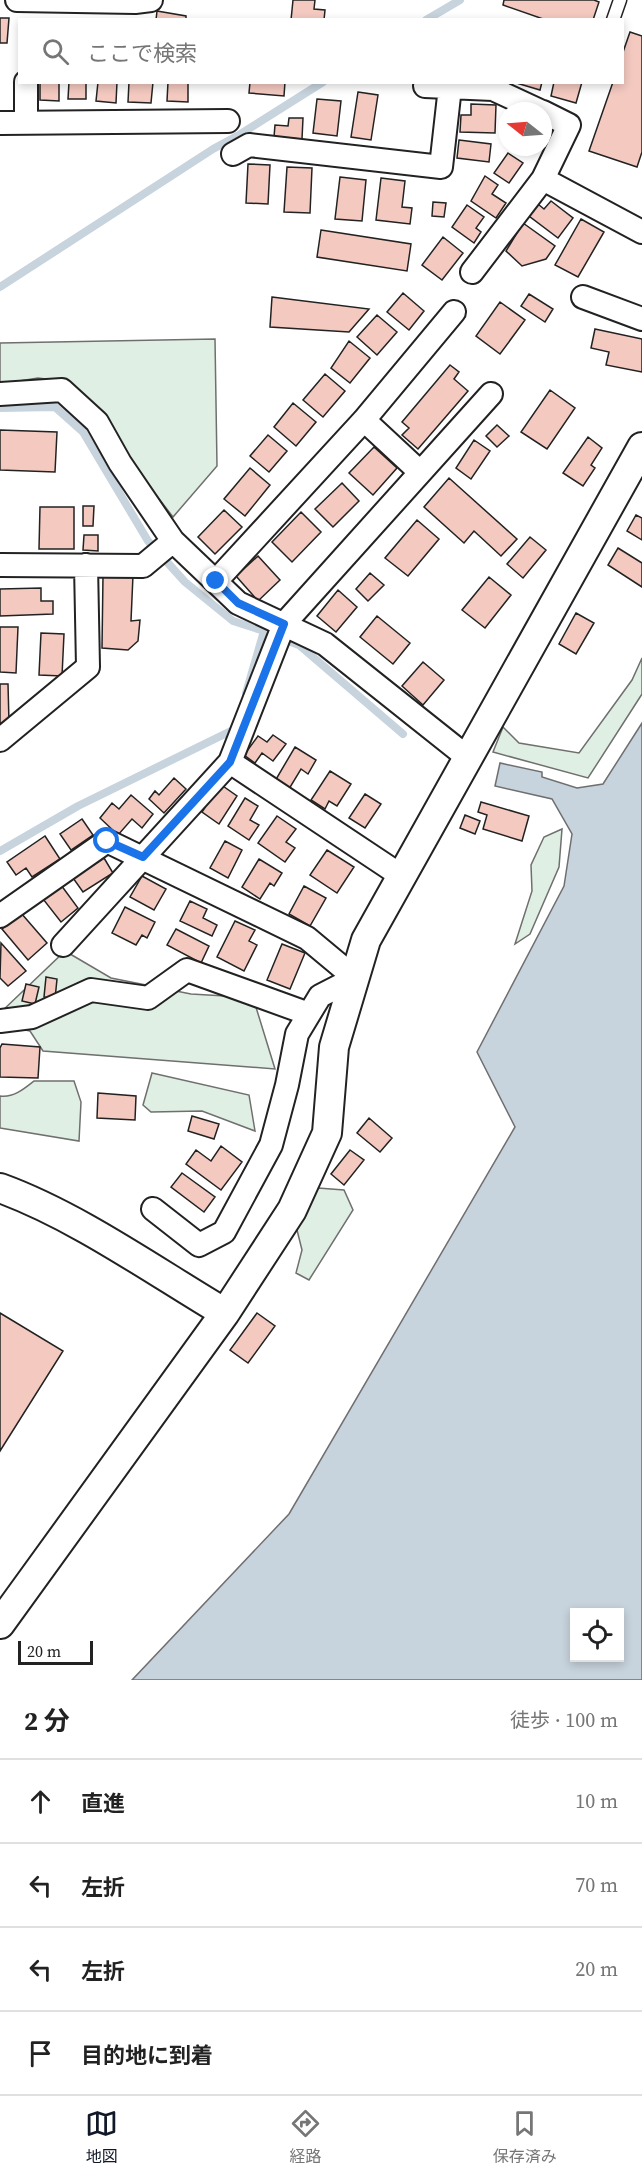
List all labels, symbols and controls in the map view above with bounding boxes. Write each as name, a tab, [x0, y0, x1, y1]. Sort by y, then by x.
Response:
search box	[18, 18, 624, 84]
icon: search	[39, 35, 72, 68]
text: ここで検索	[87, 38, 197, 68]
north arrow	[498, 102, 552, 156]
route end	[202, 567, 228, 593]
route start	[93, 827, 119, 853]
map controls	[570, 1608, 624, 1662]
button: locate	[570, 1608, 624, 1662]
scale bar	[18, 1638, 93, 1666]
text: 20 m	[27, 1640, 61, 1662]
text: 2 分	[24, 1703, 70, 1739]
text: 徒歩 · 100 m	[510, 1706, 618, 1734]
icon: ahead	[24, 1785, 57, 1818]
text: 10 m	[575, 1787, 618, 1815]
text: 直進	[81, 1788, 125, 1818]
icon: left	[24, 1869, 57, 1902]
text: 70 m	[575, 1871, 618, 1899]
text: 左折	[81, 1872, 125, 1902]
icon: left	[24, 1953, 57, 1986]
text: 20 m	[575, 1955, 618, 1983]
text: 左折	[81, 1956, 125, 1986]
icon: arrive	[24, 2037, 57, 2070]
text: 目的地に到着	[81, 2040, 213, 2070]
tab: 地図	[85, 2107, 118, 2167]
tab: 経路	[289, 2107, 322, 2167]
tab: 保存済み	[493, 2107, 557, 2167]

